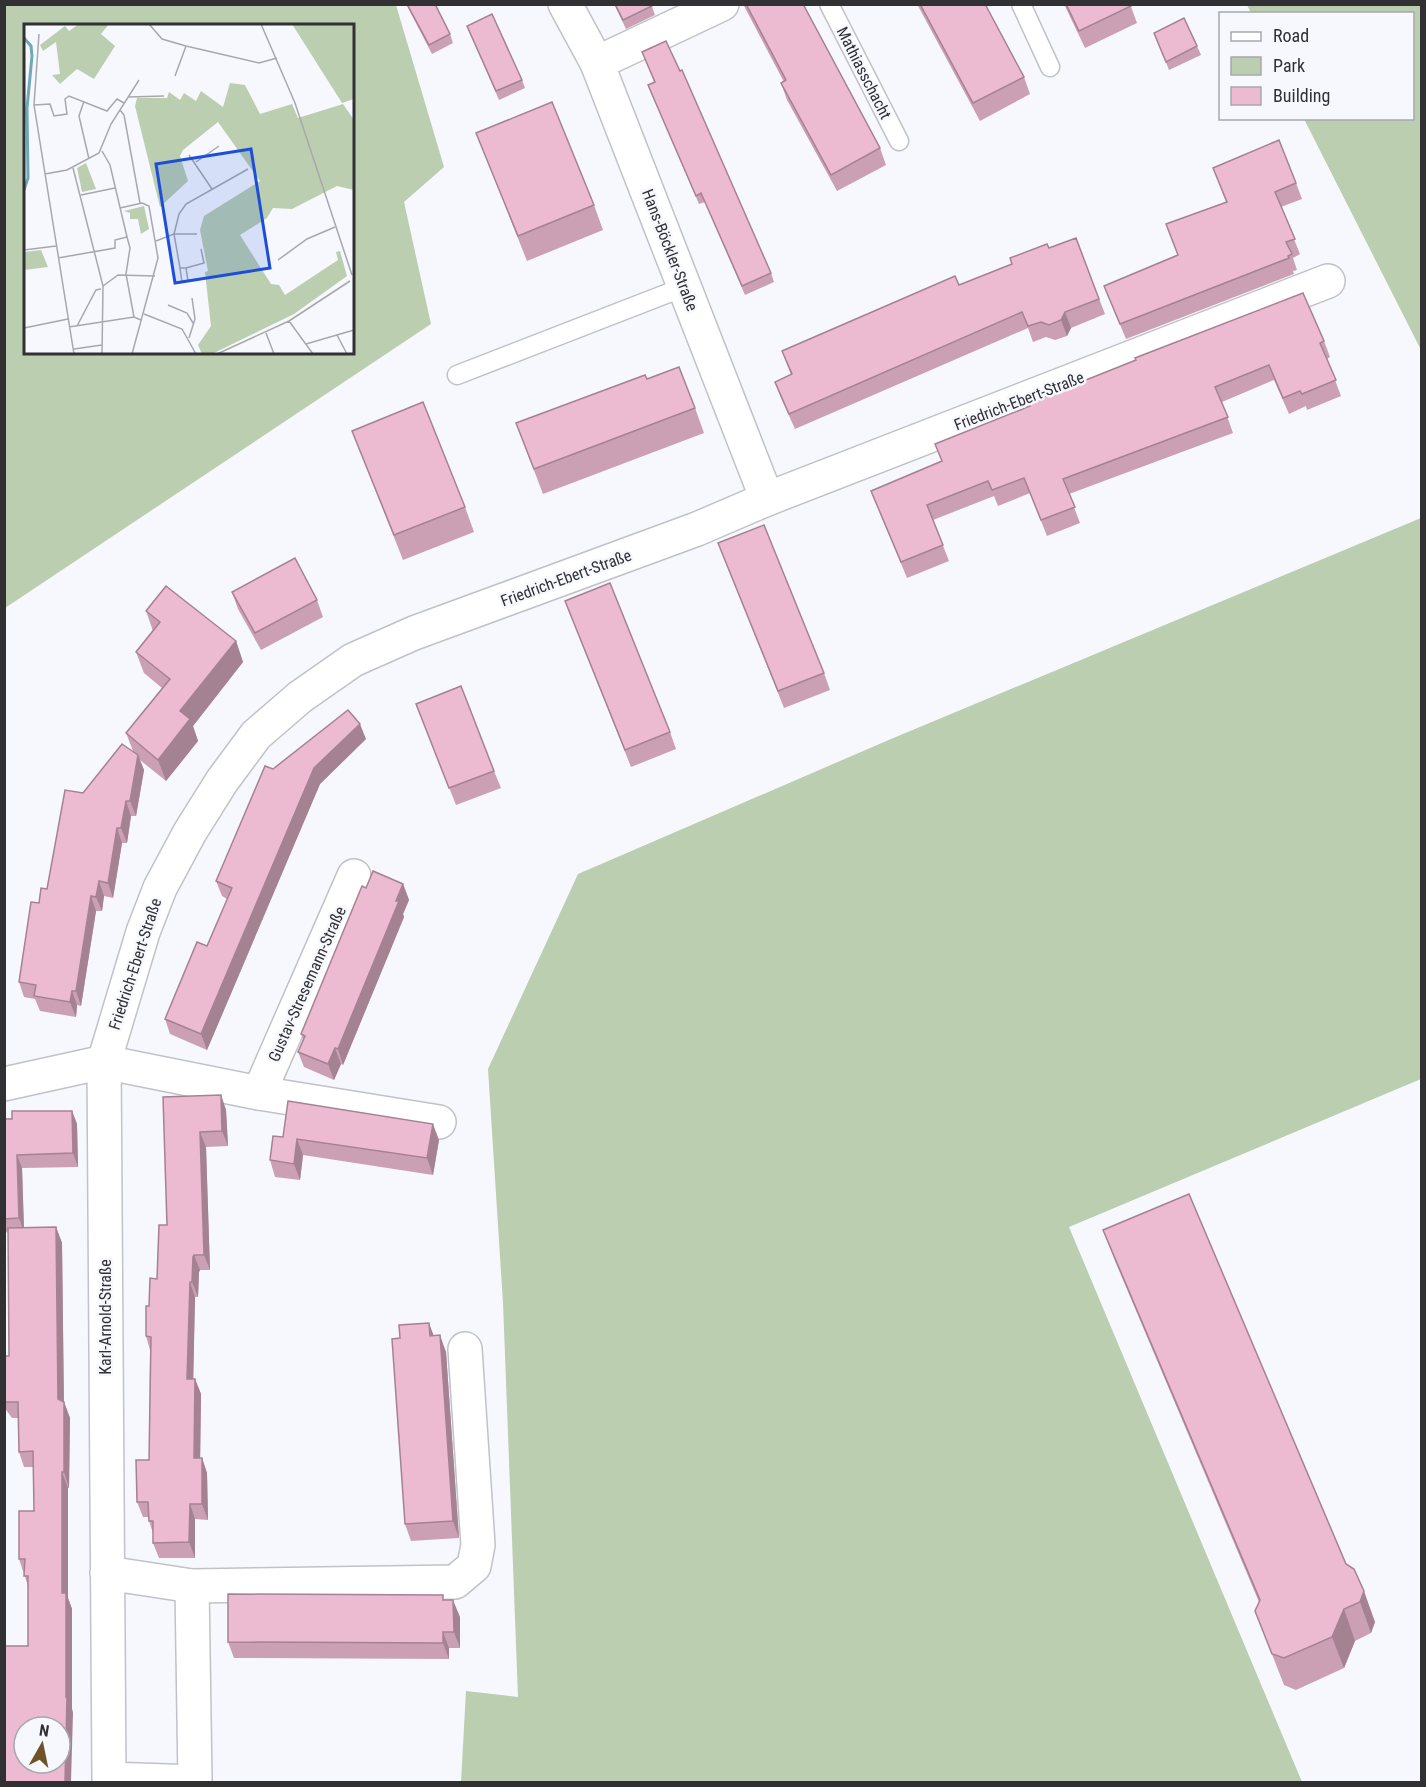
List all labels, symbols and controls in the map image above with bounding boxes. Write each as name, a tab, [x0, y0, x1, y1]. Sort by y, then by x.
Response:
legend	[1219, 12, 1414, 120]
inset map	[24, 24, 354, 354]
street label: Mathiasschacht	[833, 24, 895, 122]
text: Road	[1273, 25, 1309, 46]
text: Park	[1273, 55, 1305, 76]
text: Building	[1273, 85, 1330, 106]
street label: Hans-Böckler-Straße	[638, 186, 702, 314]
street label: Friedrich-Ebert-Straße	[951, 367, 1087, 435]
street label: Friedrich-Ebert-Straße	[498, 546, 634, 610]
street label: Friedrich-Ebert-Straße	[105, 896, 165, 1032]
street label: Gustav-Stresemann-Straße	[264, 903, 350, 1065]
street label: Karl-Arnold-Straße	[96, 1259, 115, 1375]
north arrow	[12, 1715, 72, 1775]
text: N	[38, 1721, 51, 1741]

